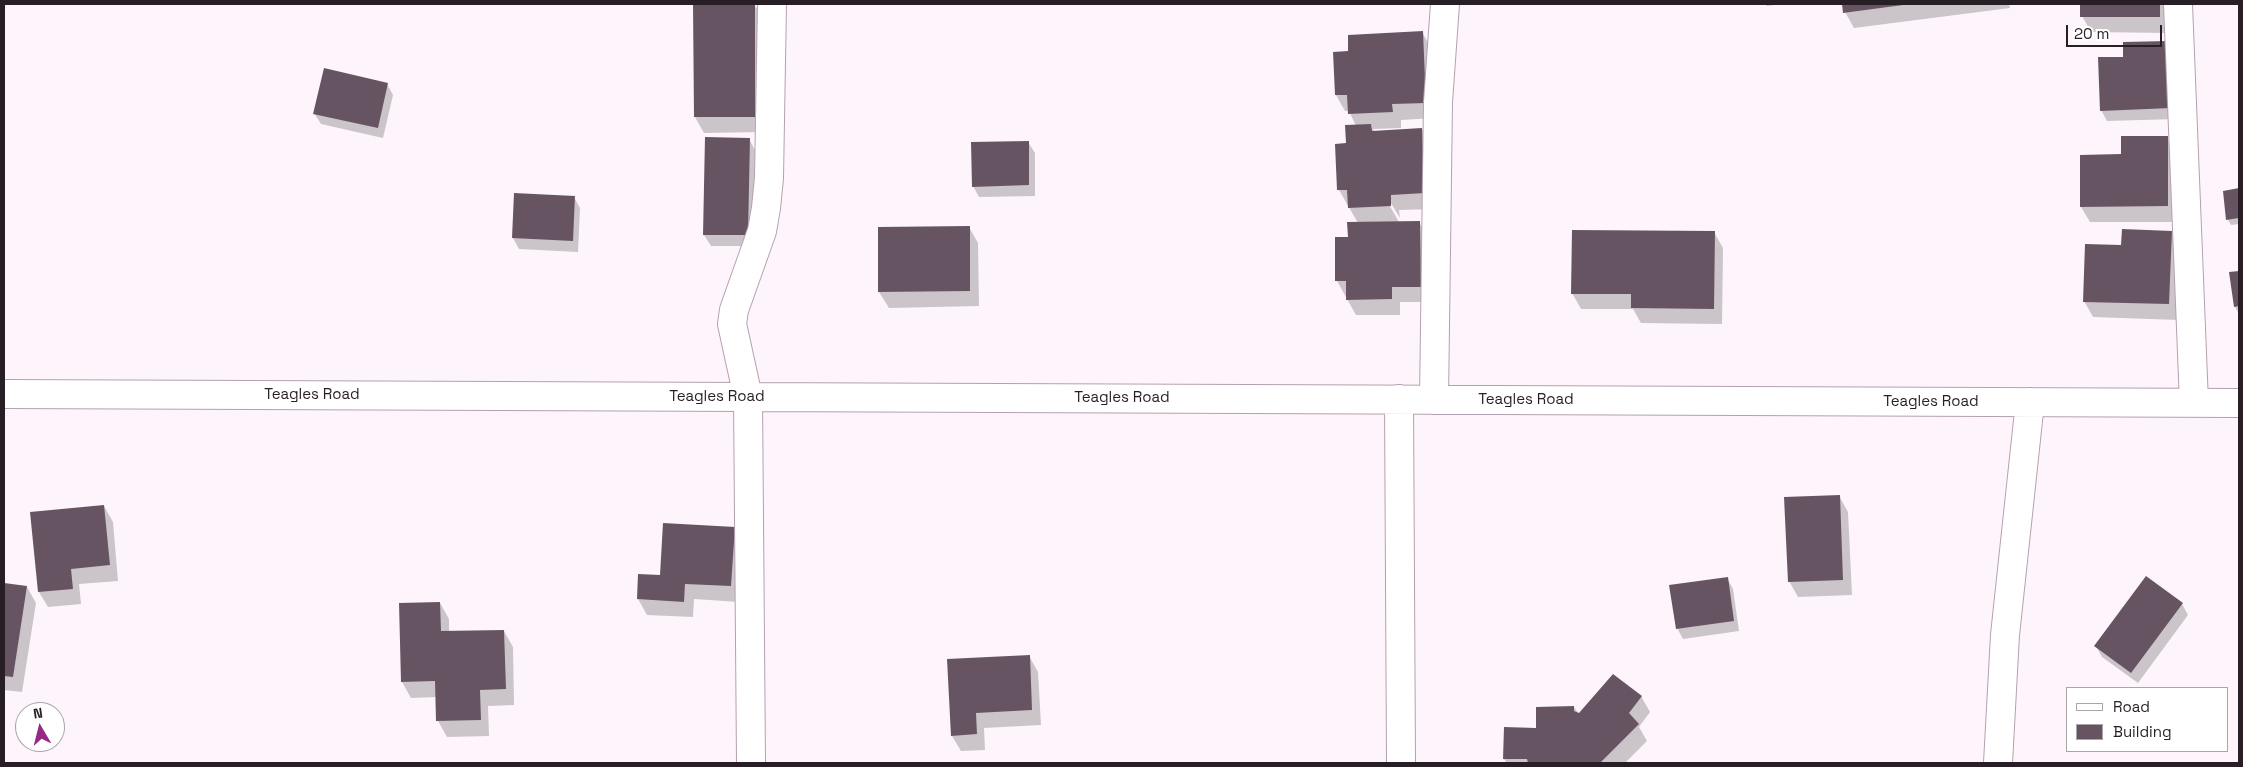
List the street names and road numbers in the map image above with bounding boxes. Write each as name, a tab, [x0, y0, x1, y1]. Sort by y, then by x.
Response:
street label: Teagles Road	[264, 386, 360, 404]
street label: Teagles Road	[669, 388, 765, 406]
street label: Teagles Road	[1074, 389, 1170, 407]
street label: Teagles Road	[1478, 391, 1574, 409]
street label: Teagles Road	[1883, 393, 1979, 411]

